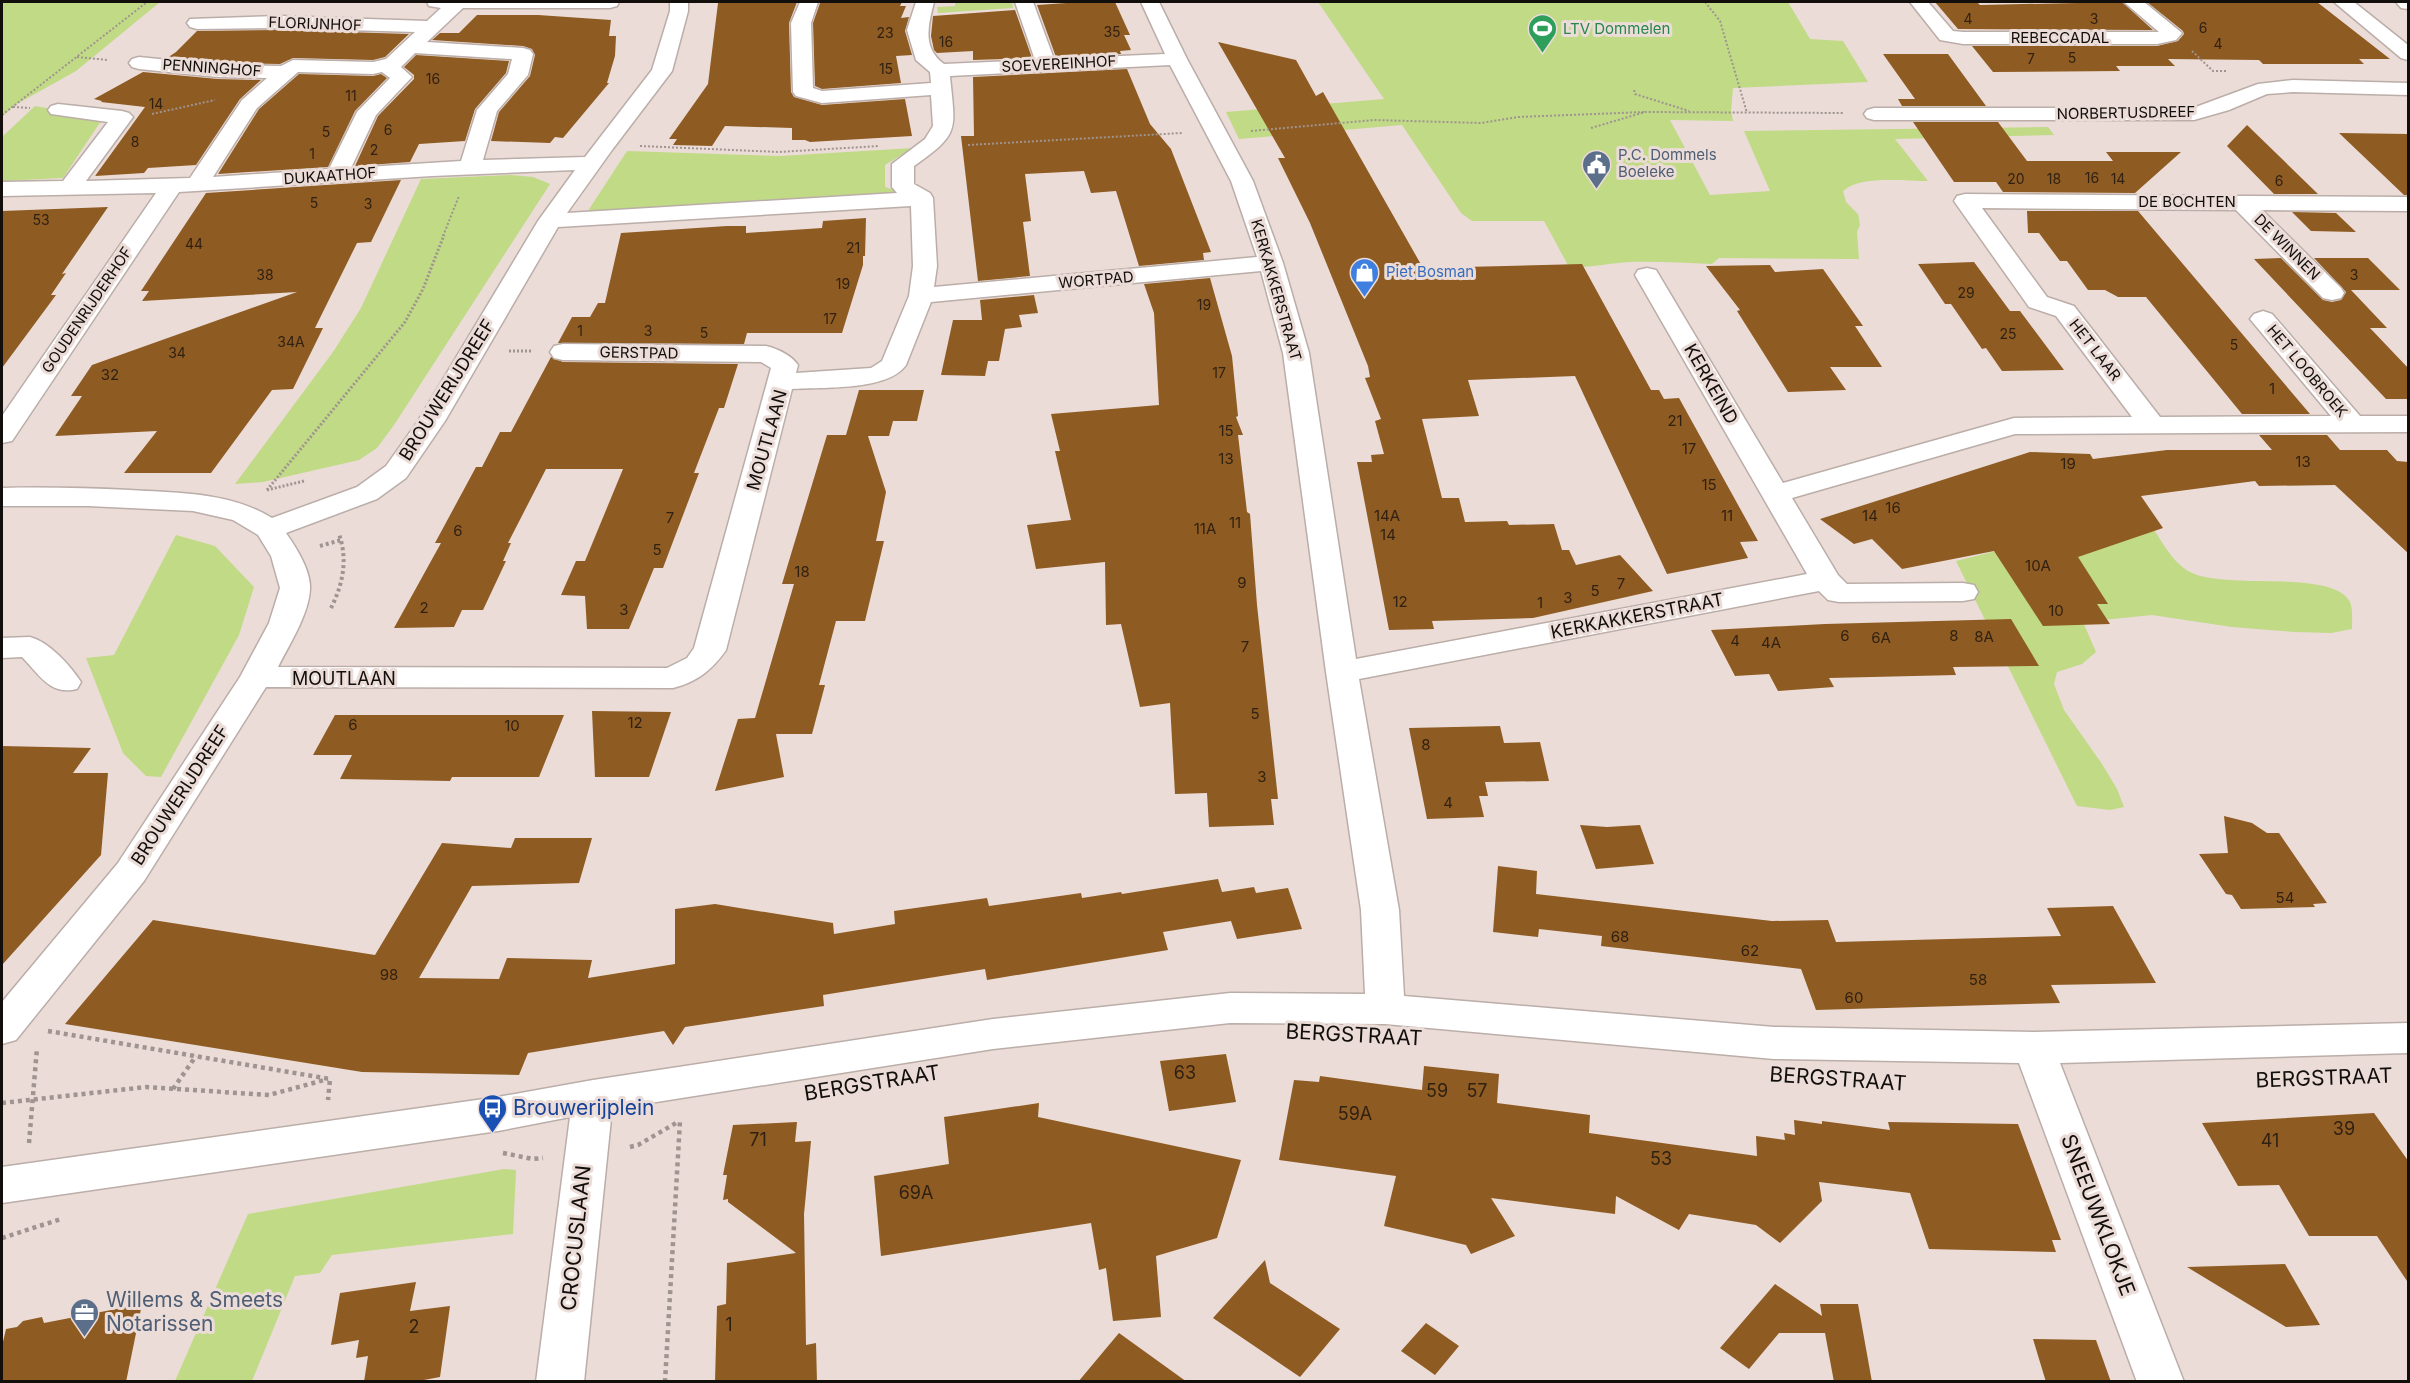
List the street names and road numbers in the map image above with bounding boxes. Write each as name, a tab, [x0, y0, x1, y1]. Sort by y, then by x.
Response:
street label: FLORIJNHOF	[268, 12, 362, 35]
street label: REBECCADAL	[2011, 28, 2109, 47]
street label: SOEVEREINHOF	[1001, 51, 1117, 76]
street label: PENNINGHOF	[162, 55, 262, 80]
street label: NORBERTUSDREEF	[2056, 102, 2196, 123]
street label: DUKAATHOF	[283, 163, 377, 188]
street label: DE BOCHTEN	[2138, 192, 2236, 211]
street label: DE WINNEN	[2250, 210, 2324, 284]
street label: KERKAKKERSTRAAT	[1247, 217, 1306, 363]
street label: GOUDENRIJDERHOF	[37, 243, 136, 376]
street label: WORTPAD	[1058, 267, 1134, 292]
street label: BROUWERIJDREEF	[395, 315, 499, 464]
street label: HET LAAR	[2065, 315, 2126, 385]
street label: HET LOOBROEK	[2263, 320, 2352, 421]
street label: KERKEIND	[1680, 340, 1743, 427]
street label: GERSTPAD	[599, 342, 679, 363]
street label: MOUTLAAN	[742, 387, 791, 493]
street label: KERKAKKERSTRAAT	[1549, 588, 1725, 643]
street label: MOUTLAAN	[292, 668, 396, 689]
street label: BROUWERIJDREEF	[126, 721, 233, 869]
street label: BERGSTRAAT	[1285, 1018, 1423, 1051]
street label: BERGSTRAAT	[802, 1059, 942, 1106]
street label: BERGSTRAAT	[1769, 1061, 1907, 1096]
street label: BERGSTRAAT	[2255, 1063, 2393, 1092]
street label: SNEEUWKLOKJE	[2056, 1131, 2141, 1299]
street label: CROCUSLAAN	[555, 1164, 596, 1312]

